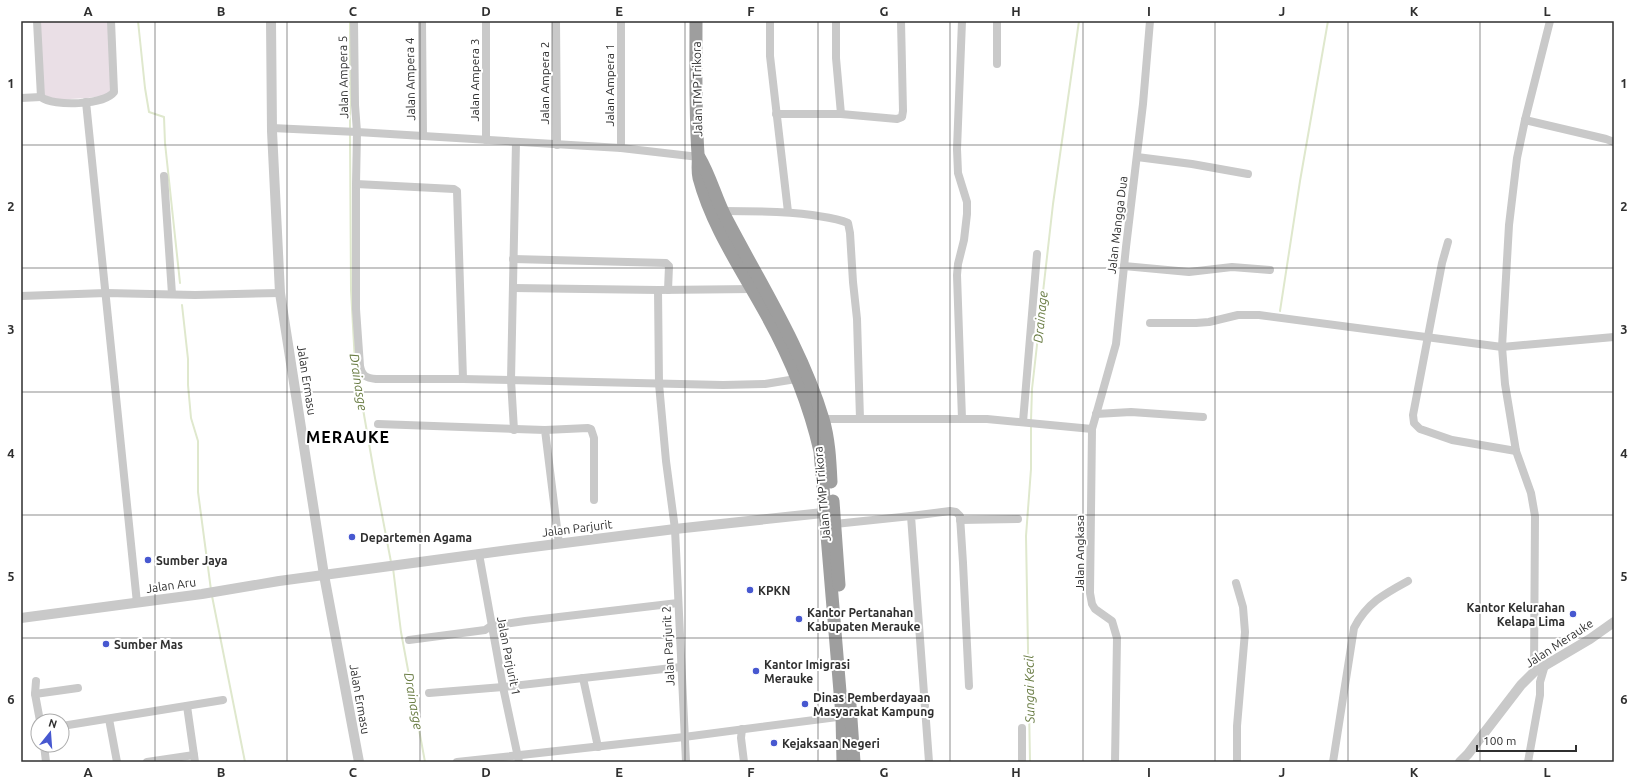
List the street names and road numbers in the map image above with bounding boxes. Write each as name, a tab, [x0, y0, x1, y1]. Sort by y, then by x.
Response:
street label: Jalan Ampera 5	[336, 35, 350, 119]
street label: Jalan Ampera 4	[403, 37, 417, 121]
street label: Jalan Ampera 3	[468, 38, 481, 122]
street label: Jalan Ampera 2	[538, 41, 551, 125]
street label: Jalan TMP Trikora	[690, 41, 704, 137]
street label: Jalan Ampera 1	[603, 43, 616, 127]
street label: Jalan Mangga Dua	[1105, 175, 1129, 275]
street label: Jalan Ermasu	[295, 344, 319, 416]
street label: Jalan TMP Trikora	[811, 446, 833, 542]
street label: Jalan Angkasa	[1073, 515, 1086, 591]
street label: Jalan Parjurit	[541, 517, 613, 539]
street label: Jalan Aru	[145, 575, 197, 595]
street label: Jalan Parjurit 2	[659, 606, 677, 686]
street label: Jalan Parjurit 1	[495, 615, 523, 697]
street label: Jalan Merauke	[1523, 616, 1595, 670]
street label: Jalan Ermasu	[347, 663, 373, 735]

